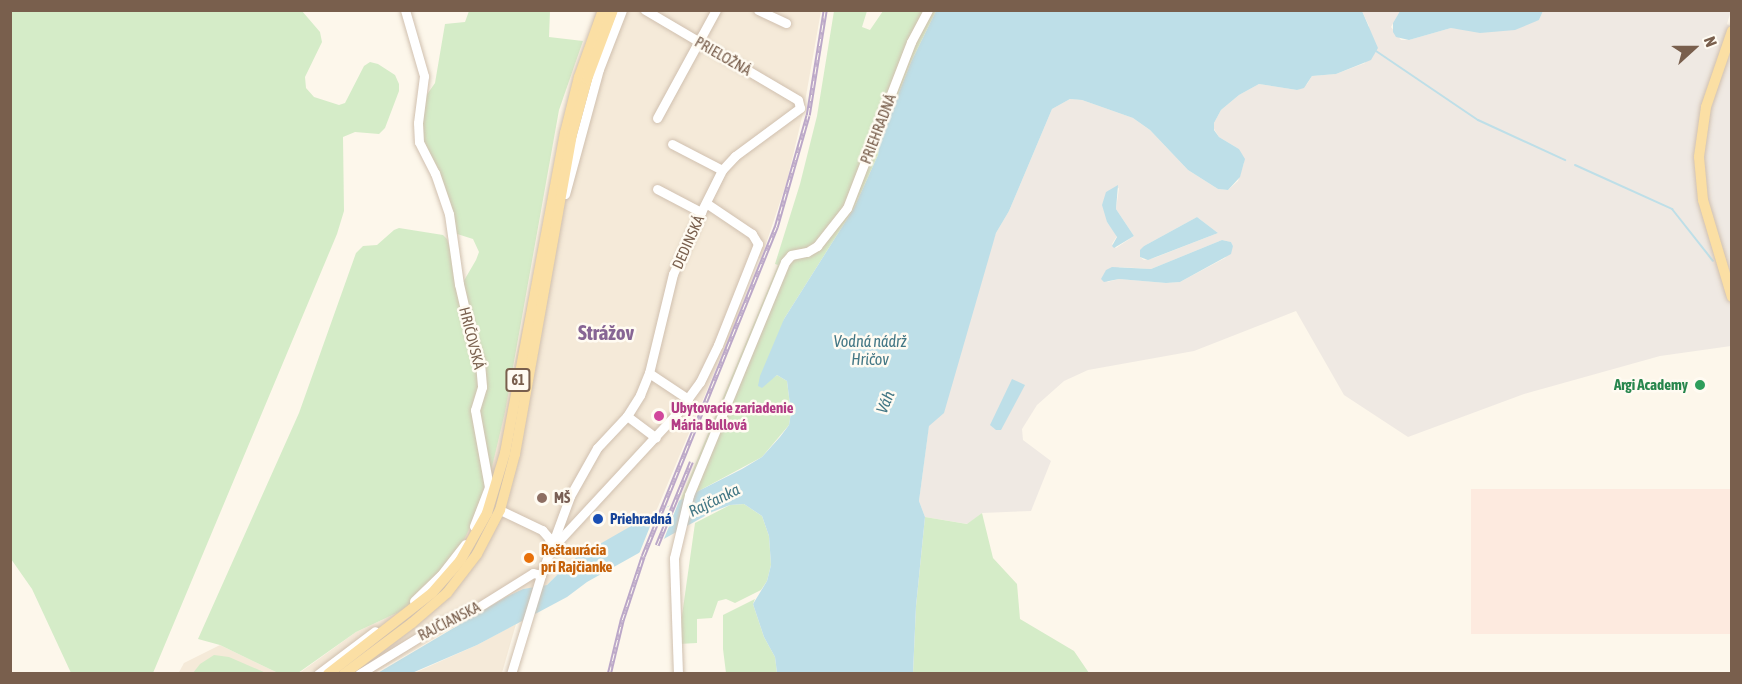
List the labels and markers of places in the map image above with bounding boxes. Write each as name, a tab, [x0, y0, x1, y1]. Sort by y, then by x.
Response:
place label: Argi Academy	[1614, 376, 1688, 394]
marker: Argi Academy	[1693, 378, 1707, 392]
place label: Ubytovacie zariadenie Mária Bullová	[671, 398, 794, 433]
marker: Ubytovacie zariadenie Mária Bullová	[652, 409, 666, 423]
place label: MŠ	[554, 489, 570, 507]
marker: MŠ	[535, 491, 549, 505]
place label: Priehradná	[610, 510, 672, 528]
marker: Priehradná	[591, 512, 605, 526]
place label: Reštaurácia pri Rajčianke	[541, 540, 612, 575]
marker: Reštaurácia pri Rajčianke	[522, 551, 536, 565]

